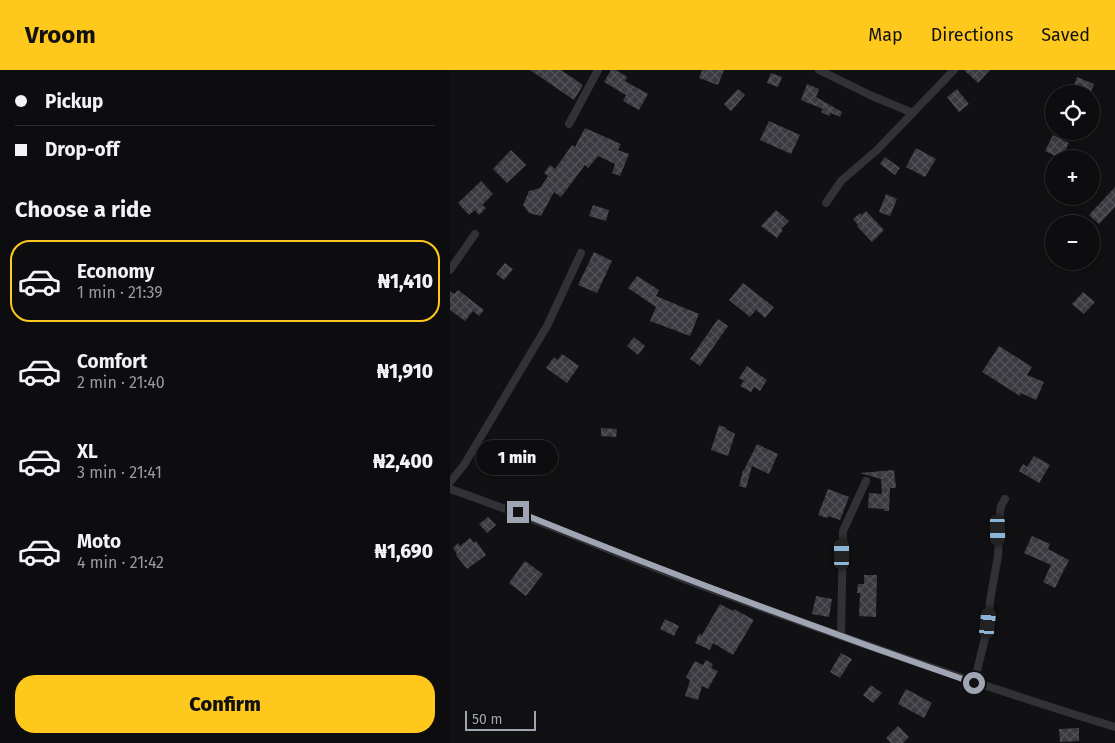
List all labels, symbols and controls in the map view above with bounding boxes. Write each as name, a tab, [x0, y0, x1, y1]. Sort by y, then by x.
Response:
text: Vroom	[25, 21, 96, 49]
text: Map	[868, 24, 903, 46]
text: Directions	[931, 24, 1013, 46]
text: Saved	[1041, 24, 1090, 46]
map controls	[1045, 85, 1100, 270]
button: locate	[1045, 85, 1100, 140]
text: Pickup	[45, 90, 103, 113]
text: Drop-off	[45, 138, 119, 161]
button: +	[1045, 150, 1100, 205]
text: Choose a ride	[15, 196, 151, 223]
button: −	[1045, 215, 1100, 270]
icon: car	[17, 259, 62, 304]
text: Economy	[77, 260, 154, 283]
text: ₦1,410	[378, 270, 433, 293]
text: 1 min · 21:39	[77, 283, 163, 302]
icon: car	[17, 349, 62, 394]
text: Comfort	[77, 350, 147, 373]
text: ₦1,910	[377, 360, 433, 383]
text: 2 min · 21:40	[77, 373, 165, 392]
icon: car	[17, 439, 62, 484]
text: XL	[77, 440, 98, 463]
callout: 1 min	[477, 440, 559, 474]
text: 1 min	[498, 448, 536, 467]
text: ₦2,400	[373, 450, 433, 473]
text: 3 min · 21:41	[77, 463, 162, 482]
route end	[507, 501, 529, 523]
car	[990, 515, 1005, 545]
icon: car	[17, 529, 62, 574]
text: Moto	[77, 530, 121, 553]
car	[834, 539, 849, 569]
text: ₦1,690	[374, 540, 433, 563]
text: 4 min · 21:42	[77, 553, 164, 572]
car	[978, 607, 997, 639]
route start	[963, 672, 985, 694]
button: Confirm	[15, 675, 435, 733]
scale bar	[465, 708, 536, 731]
text: 50 m	[472, 711, 503, 728]

